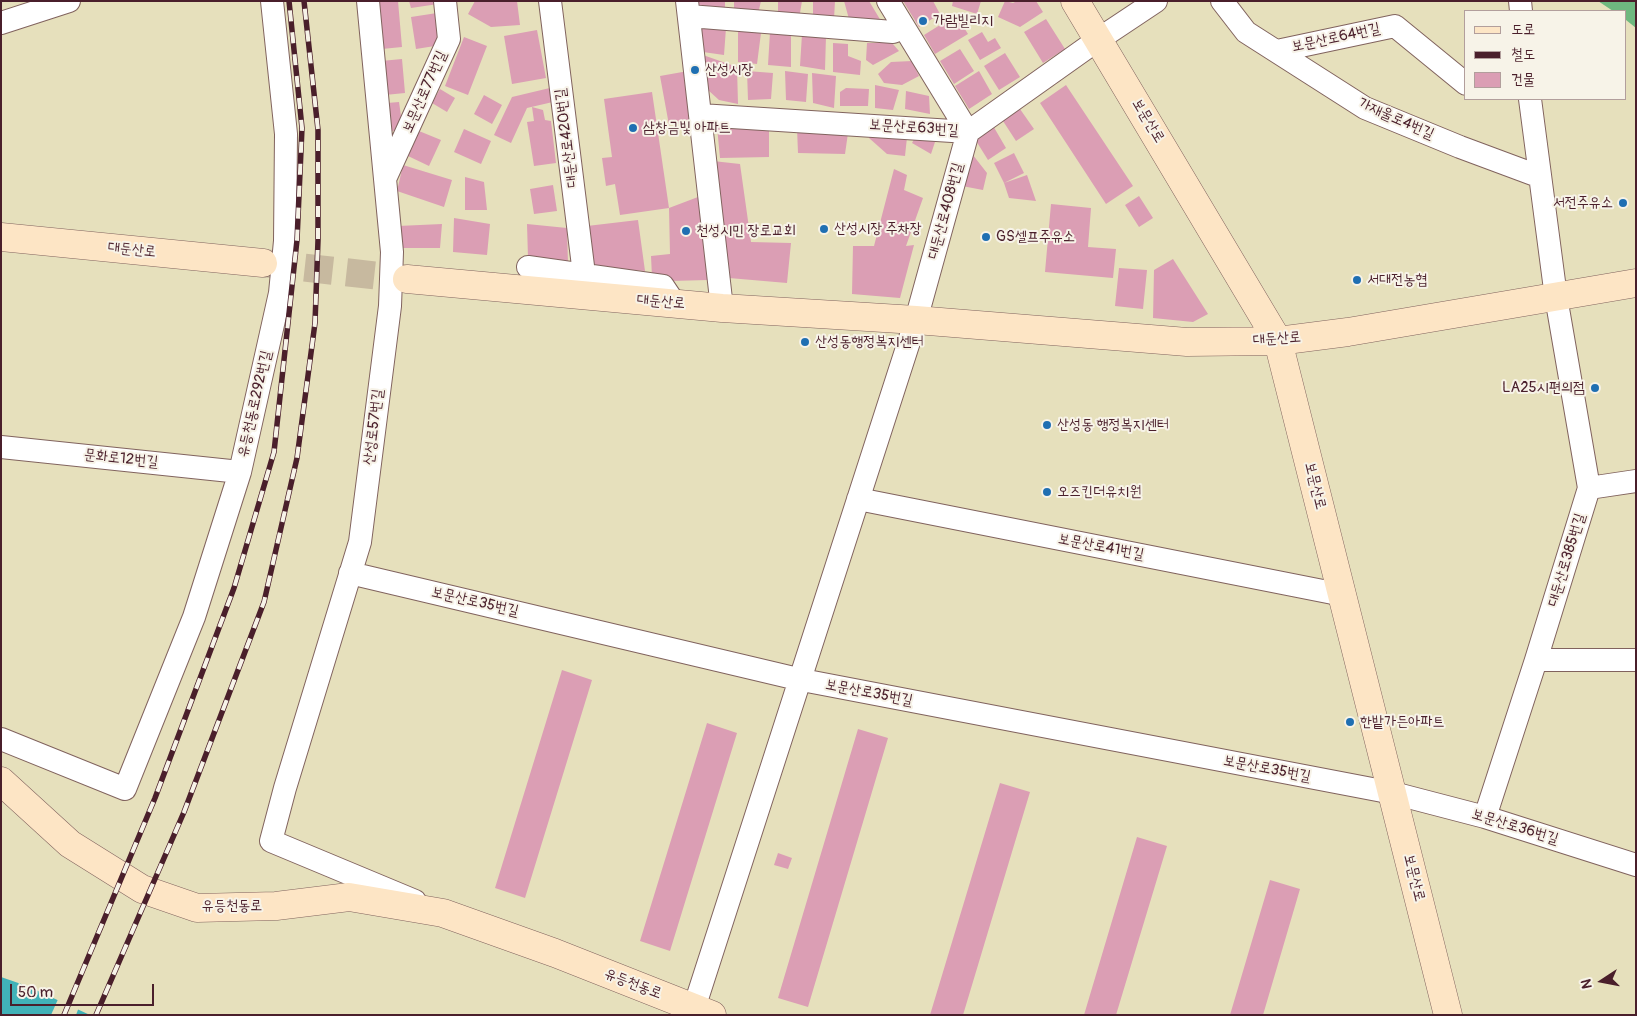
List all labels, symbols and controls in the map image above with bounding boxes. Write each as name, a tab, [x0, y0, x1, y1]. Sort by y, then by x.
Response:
legend	[1464, 10, 1627, 100]
place label: 가람빌리지	[933, 12, 993, 30]
marker: 가람빌리지	[917, 15, 929, 27]
street label: 보문산로64번길	[1290, 20, 1382, 56]
text: 도로	[1511, 20, 1535, 39]
text: 철도	[1511, 45, 1535, 64]
street label: 보문산로77번길	[399, 48, 451, 136]
place label: 산성시장	[705, 61, 753, 79]
marker: 산성시장	[689, 64, 701, 76]
text: 건물	[1511, 70, 1535, 89]
street label: 대둔산로420번길	[552, 87, 582, 189]
street label: 가재울로4번길	[1355, 94, 1437, 144]
street label: 보문산로	[1128, 96, 1168, 146]
street label: 보문산로63번길	[869, 116, 959, 140]
place label: 삼창금빛 아파트	[643, 119, 731, 137]
marker: 삼창금빛 아파트	[627, 122, 639, 134]
street label: 대둔산로408번길	[925, 161, 967, 261]
place label: 서전주유소	[1553, 194, 1613, 212]
marker: 서전주유소	[1617, 197, 1629, 209]
place label: 산성시장 주차장	[834, 220, 922, 238]
place label: 천성시민 장로교회	[696, 222, 796, 240]
marker: 산성시장 주차장	[818, 223, 830, 235]
marker: 천성시민 장로교회	[680, 225, 692, 237]
place label: GS셀프주유소	[996, 228, 1075, 246]
marker: GS셀프주유소	[980, 231, 992, 243]
street label: 대둔산로	[107, 239, 157, 261]
place label: 서대전농협	[1367, 271, 1427, 289]
marker: 서대전농협	[1351, 274, 1363, 286]
street label: 대둔산로	[636, 291, 686, 313]
street label: 대둔산로	[1252, 328, 1302, 350]
place label: 산성동행정복지센터	[815, 333, 924, 351]
marker: 산성동행정복지센터	[799, 336, 811, 348]
street label: 유등천동로292번길	[234, 349, 276, 459]
place label: LA25시편의점	[1502, 379, 1585, 397]
marker: LA25시편의점	[1589, 382, 1601, 394]
street label: 산성로57번길	[360, 388, 388, 466]
place label: 산성동 행정복지센터	[1057, 416, 1169, 434]
marker: 산성동 행정복지센터	[1041, 419, 1053, 431]
street label: 문화로12번길	[83, 446, 159, 472]
street label: 보문산로	[1300, 460, 1330, 512]
place label: 오즈킨더유치원	[1057, 483, 1141, 501]
marker: 오즈킨더유치원	[1041, 486, 1053, 498]
street label: 대둔산로385번길	[1544, 511, 1590, 609]
street label: 보문산로41번길	[1057, 530, 1145, 564]
street label: 보문산로35번길	[430, 583, 520, 621]
street label: 보문산로35번길	[824, 676, 914, 710]
place label: 한밭가든아파트	[1360, 713, 1444, 731]
marker: 한밭가든아파트	[1344, 716, 1356, 728]
street label: 보문산로35번길	[1222, 752, 1312, 786]
street label: 보문산로36번길	[1470, 805, 1560, 849]
street label: 보문산로	[1399, 852, 1429, 904]
street label: 유등천동로	[202, 897, 262, 915]
north arrow	[1577, 956, 1627, 1006]
street label: 유등천동로	[602, 965, 664, 1003]
scale bar	[12, 974, 156, 1006]
text: N	[1578, 978, 1596, 990]
text: 50 m	[18, 983, 53, 1002]

